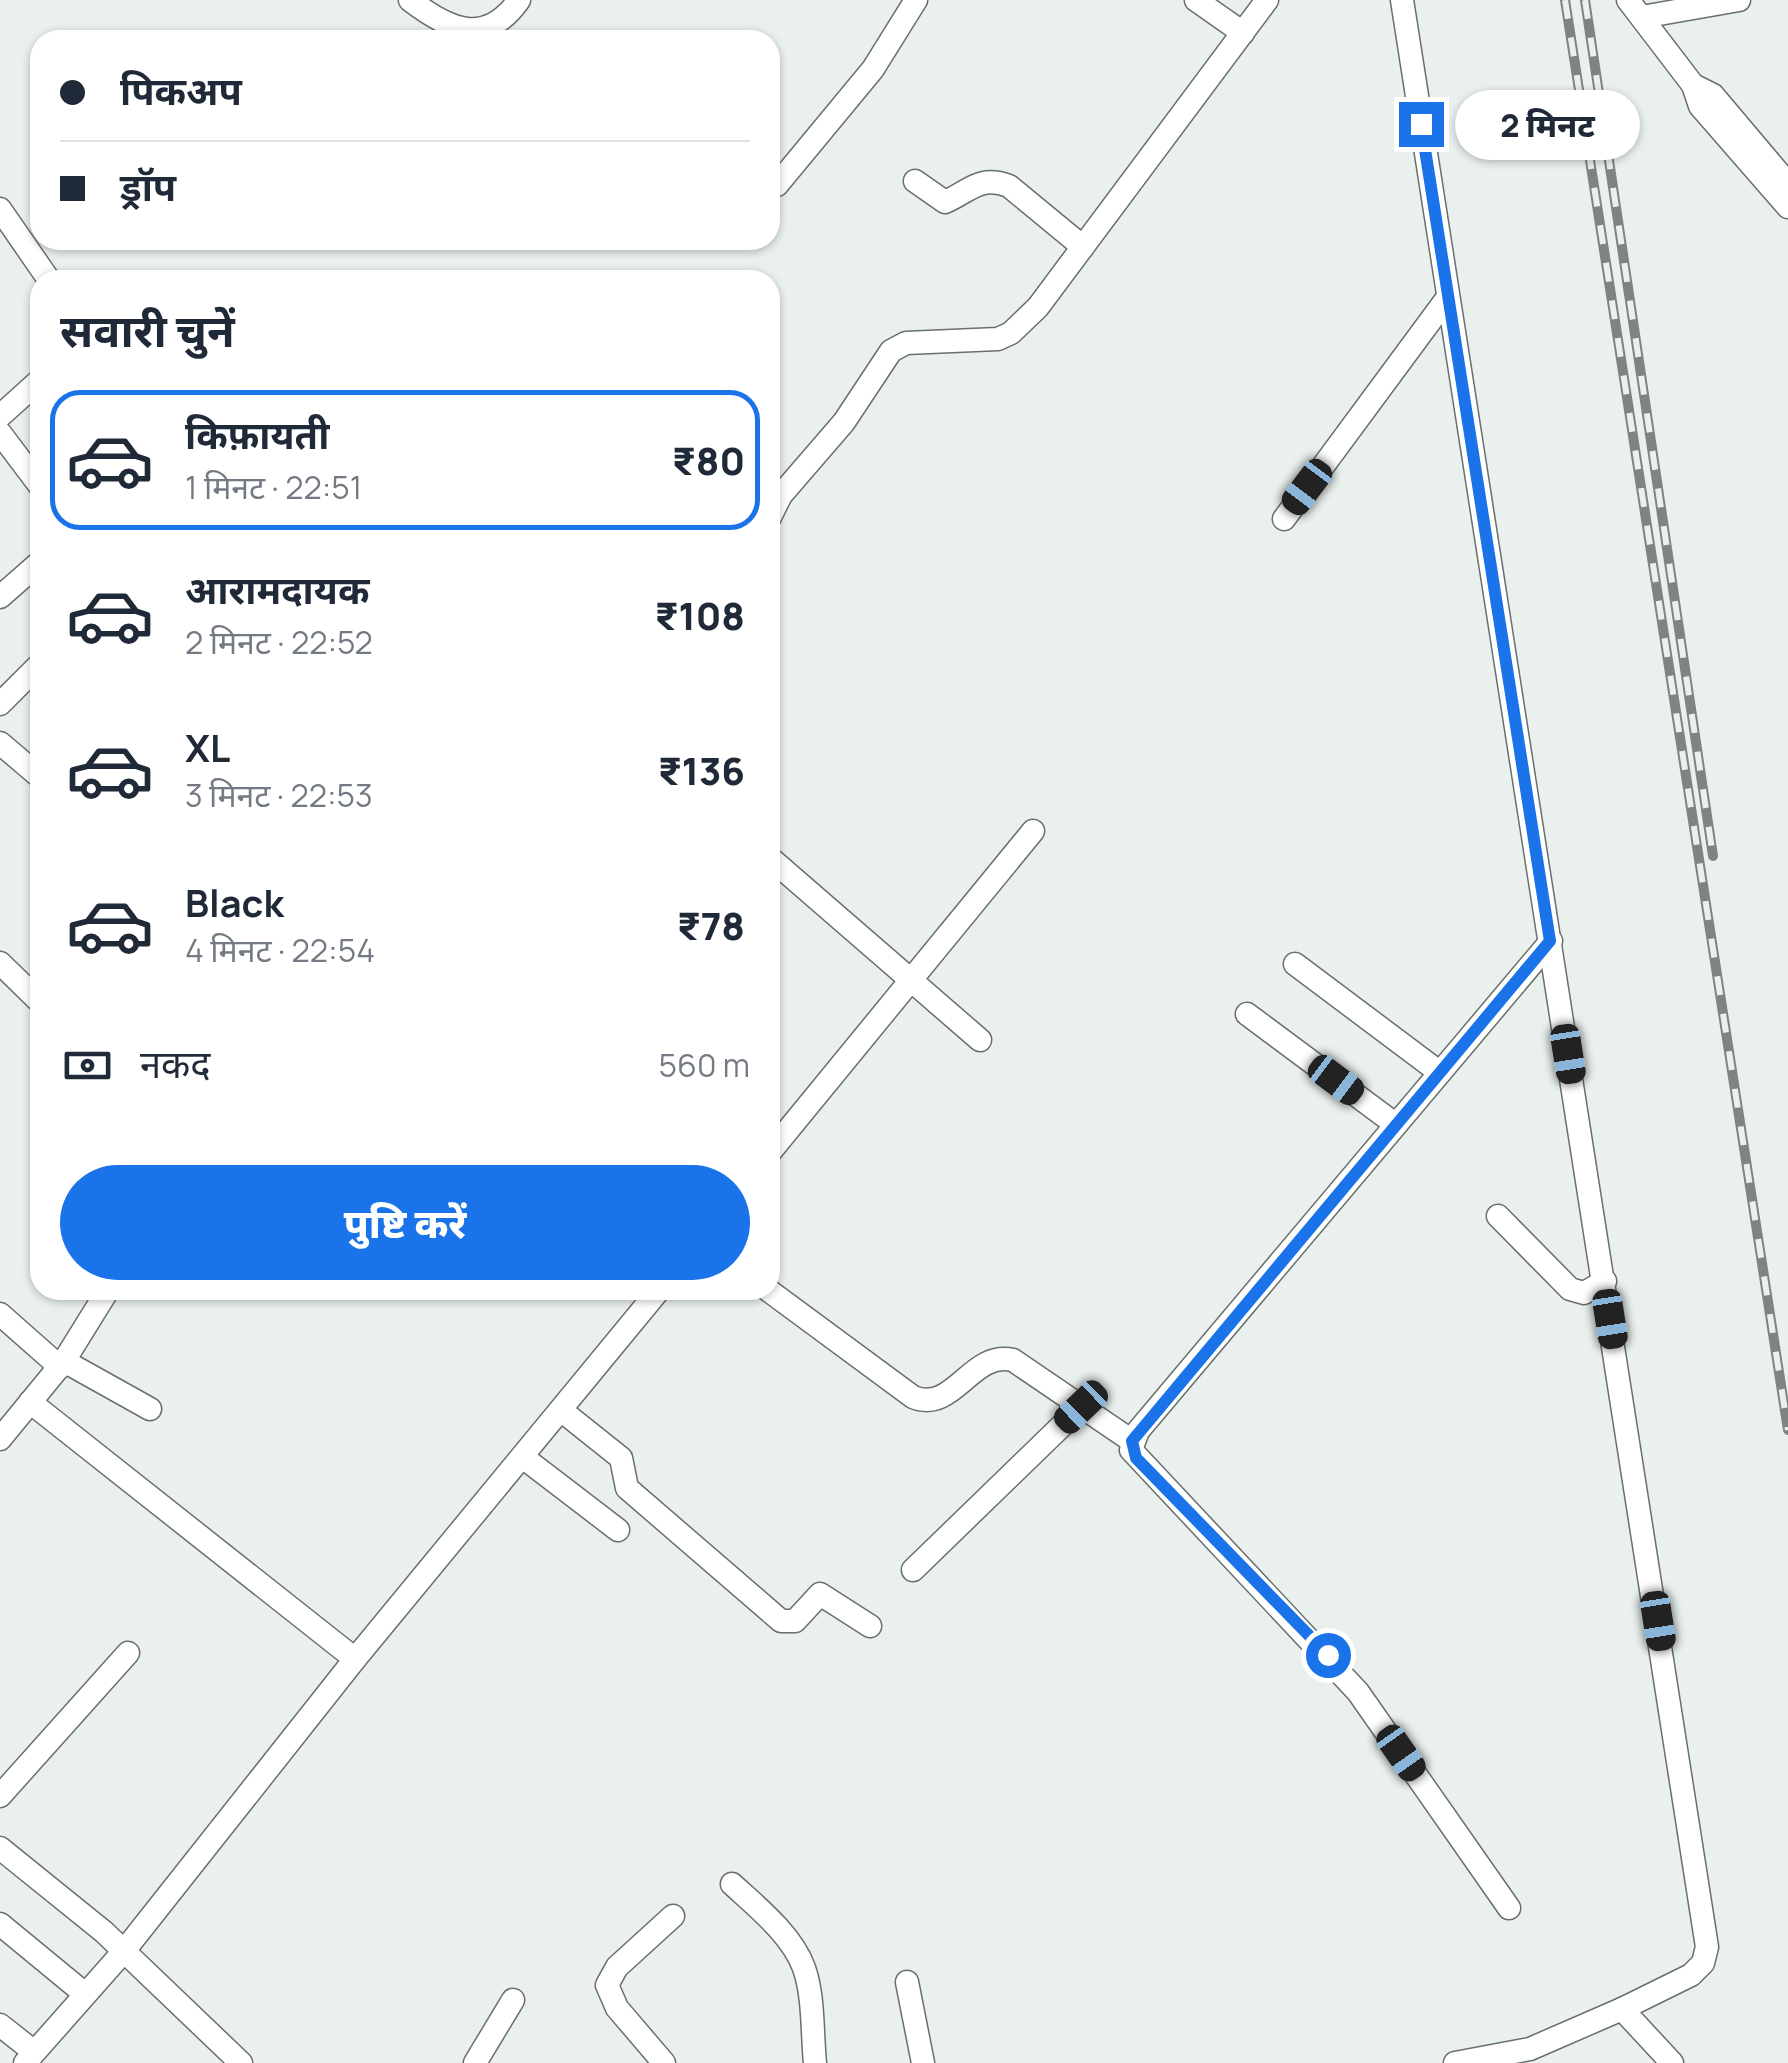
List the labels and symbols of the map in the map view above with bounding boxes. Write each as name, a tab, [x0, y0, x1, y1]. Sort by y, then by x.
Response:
callout: 2 मिनट	[1456, 89, 1641, 159]
route end	[1399, 102, 1444, 147]
car	[1277, 454, 1337, 520]
car	[1548, 1022, 1588, 1086]
car	[1303, 1050, 1369, 1110]
car	[1590, 1287, 1630, 1351]
car	[1049, 1375, 1113, 1439]
car	[1638, 1589, 1678, 1653]
route start	[1306, 1633, 1351, 1678]
car	[1372, 1720, 1430, 1786]

